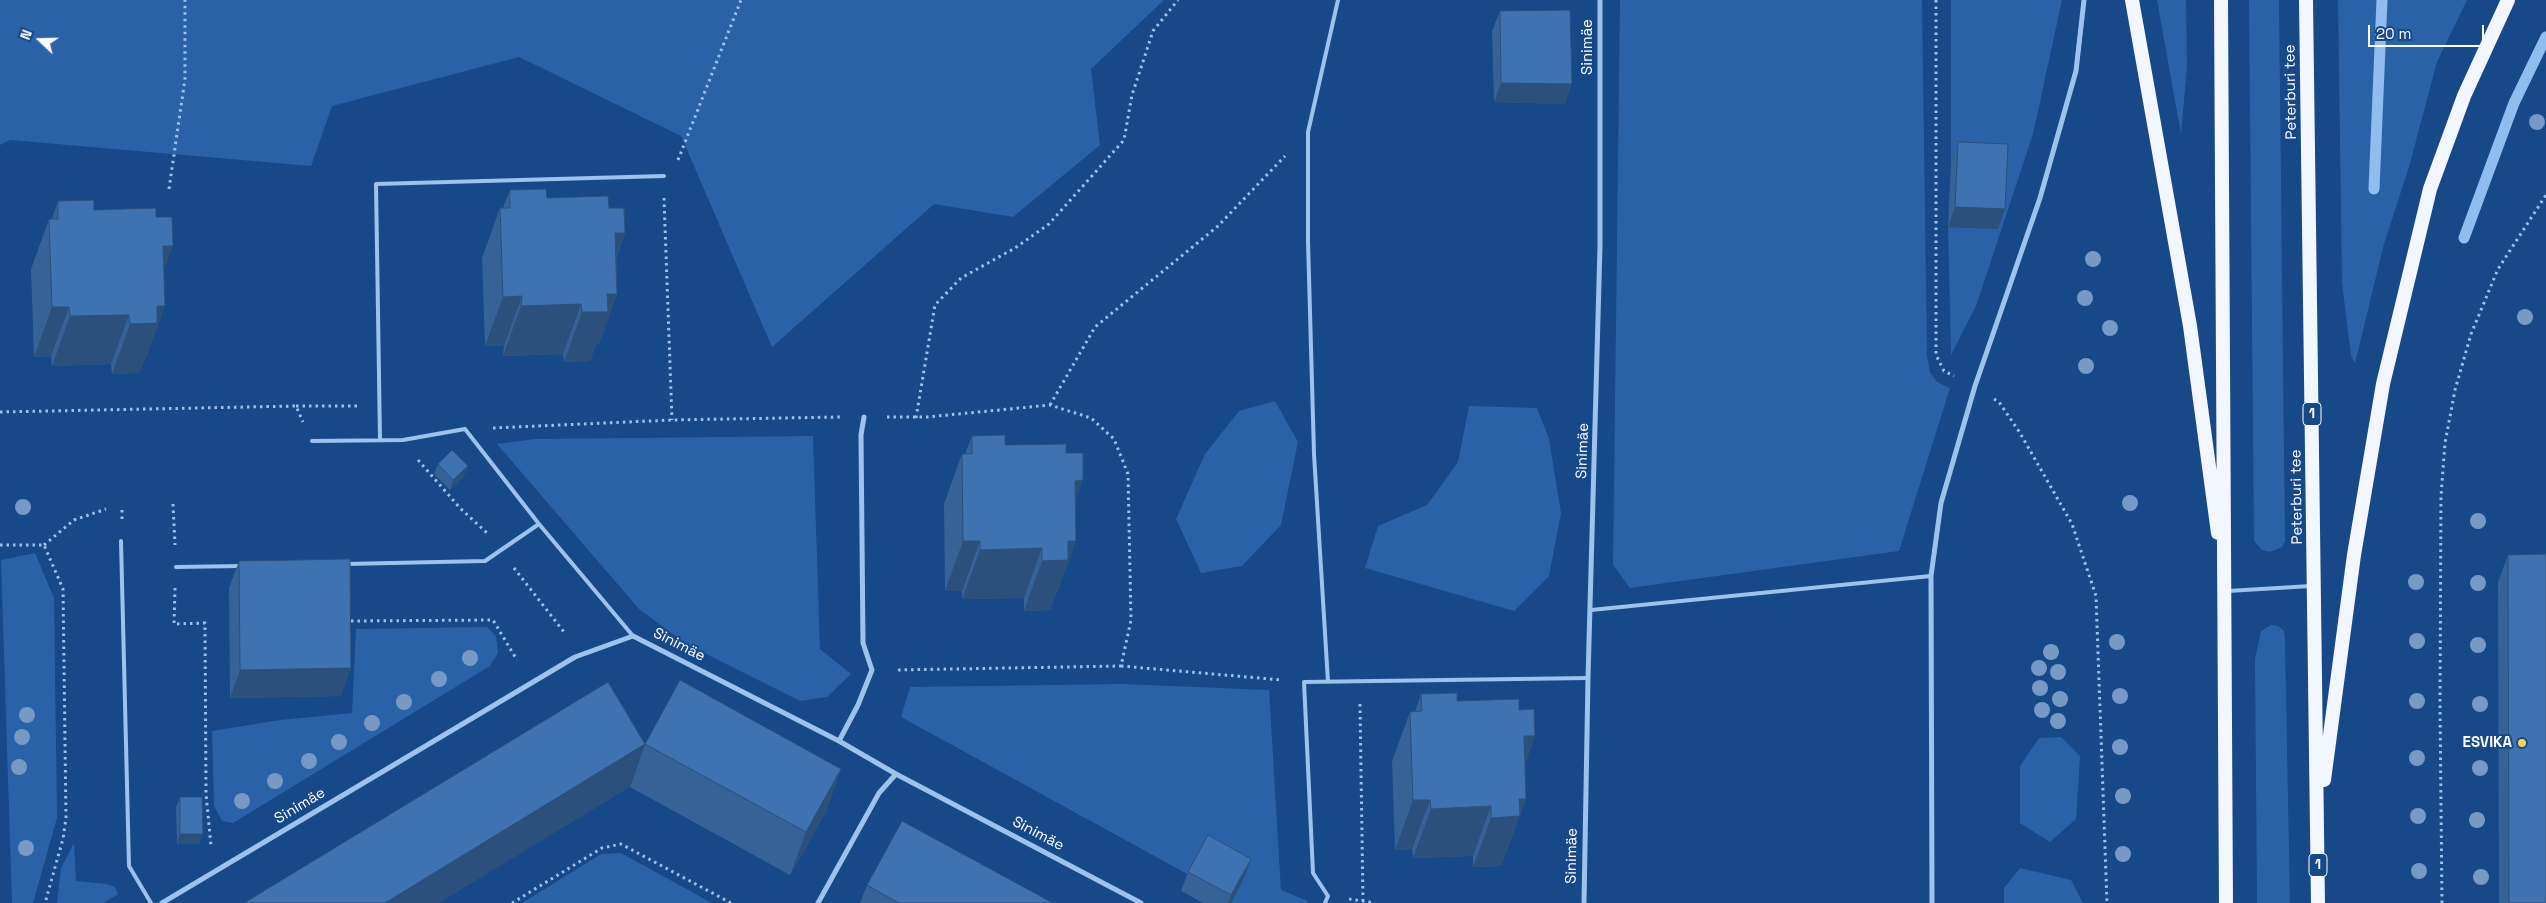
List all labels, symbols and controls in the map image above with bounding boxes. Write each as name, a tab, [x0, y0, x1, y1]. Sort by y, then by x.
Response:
north arrow	[15, 15, 65, 65]
scale bar	[2371, 15, 2487, 47]
street label: Sinimäe	[1579, 19, 1597, 75]
text: 20 m	[2376, 24, 2411, 43]
text: N	[16, 27, 36, 42]
street label: Peterburi tee	[2281, 44, 2301, 140]
road number: 1	[2303, 402, 2321, 426]
street label: Sinimäe	[1573, 423, 1593, 479]
street label: Peterburi tee	[2287, 449, 2307, 545]
street label: Sinimäe	[650, 624, 708, 666]
place label: ESVIKA	[2463, 734, 2512, 752]
marker: ESVIKA	[2516, 737, 2528, 749]
street label: Sinimäe	[271, 784, 329, 828]
street label: Sinimäe	[1009, 813, 1067, 855]
street label: Sinimäe	[1563, 828, 1581, 884]
road number: 1	[2309, 854, 2327, 876]

